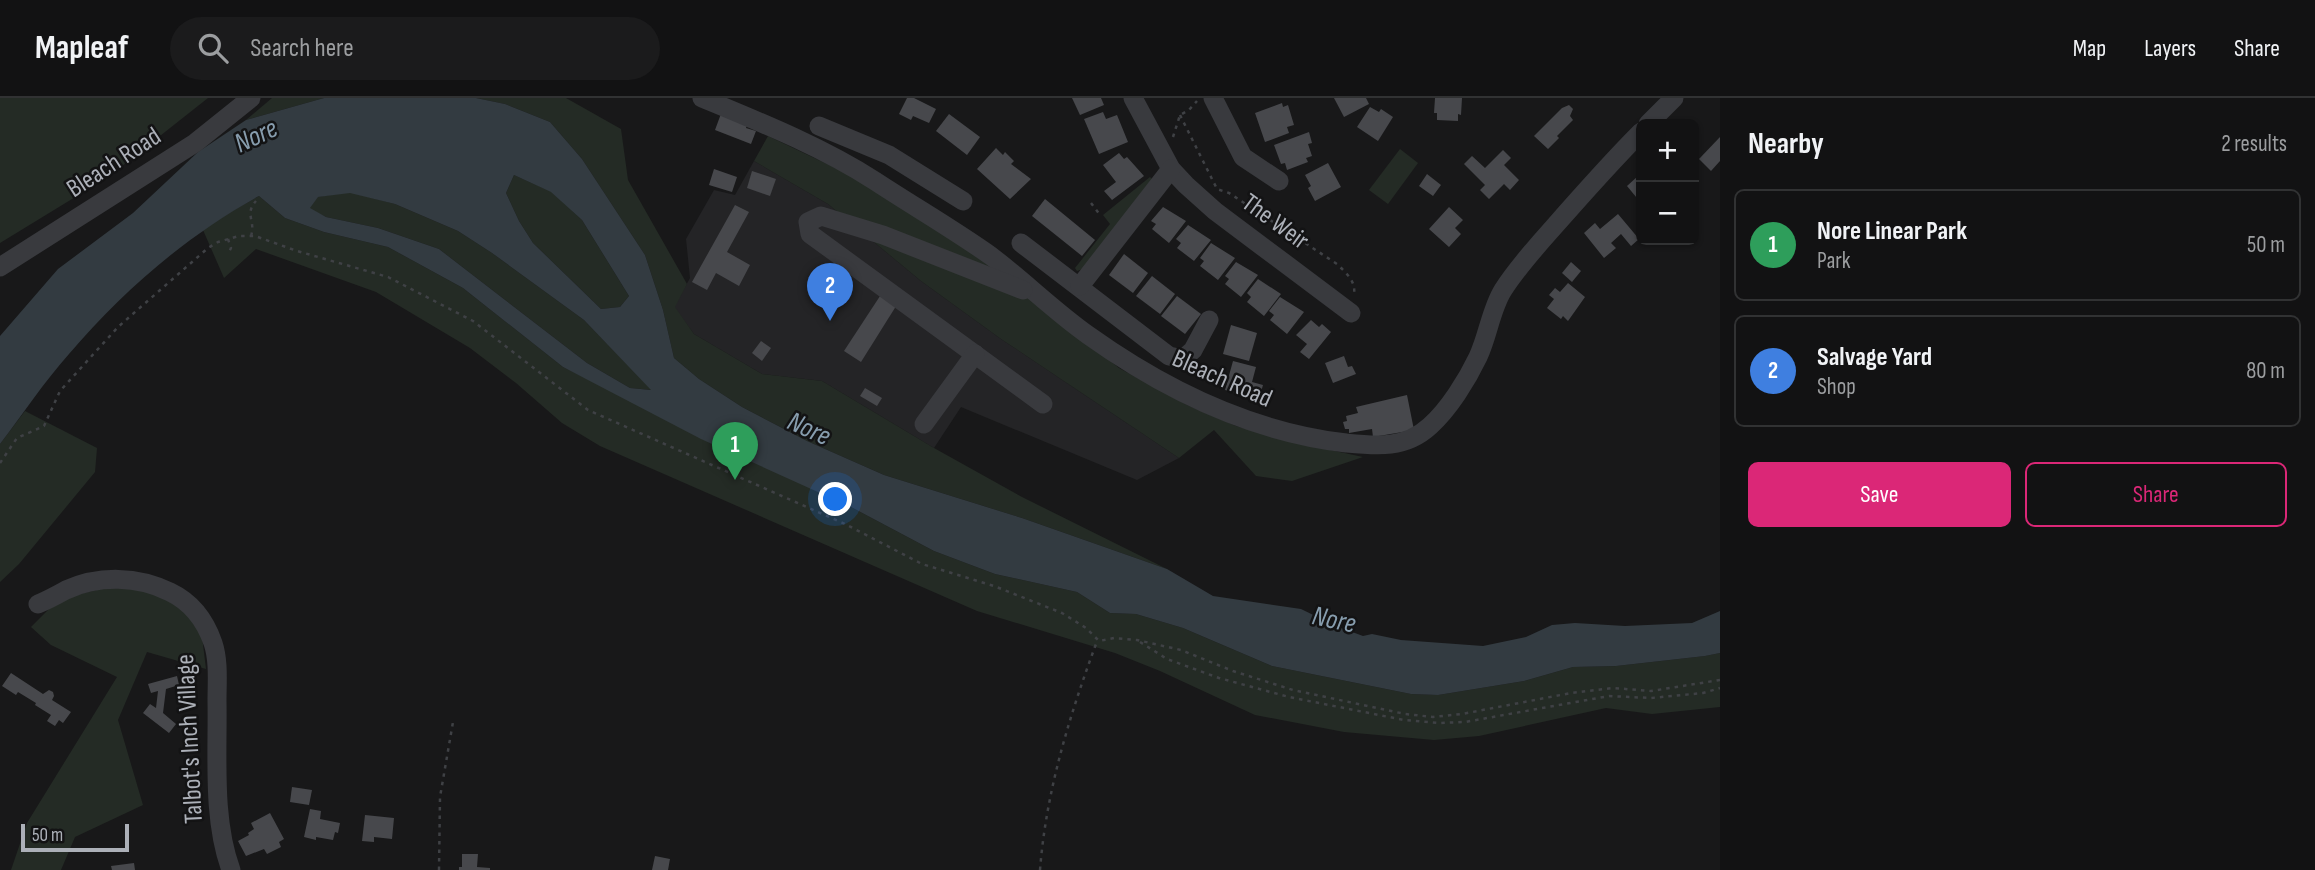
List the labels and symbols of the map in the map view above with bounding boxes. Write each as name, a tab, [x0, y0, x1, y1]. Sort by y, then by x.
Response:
water label: Nore	[229, 112, 283, 160]
street label: Bleach Road	[61, 121, 167, 205]
street label: The Weir	[1235, 187, 1315, 257]
pin: 2	[807, 263, 853, 321]
street label: Bleach Road	[1167, 343, 1277, 415]
water label: Nore	[782, 405, 836, 453]
pin: 1	[712, 422, 758, 480]
your location	[818, 482, 852, 516]
water label: Nore	[1309, 599, 1359, 641]
street label: Talbot's Inch Village	[170, 653, 210, 825]
scale bar	[21, 821, 130, 853]

